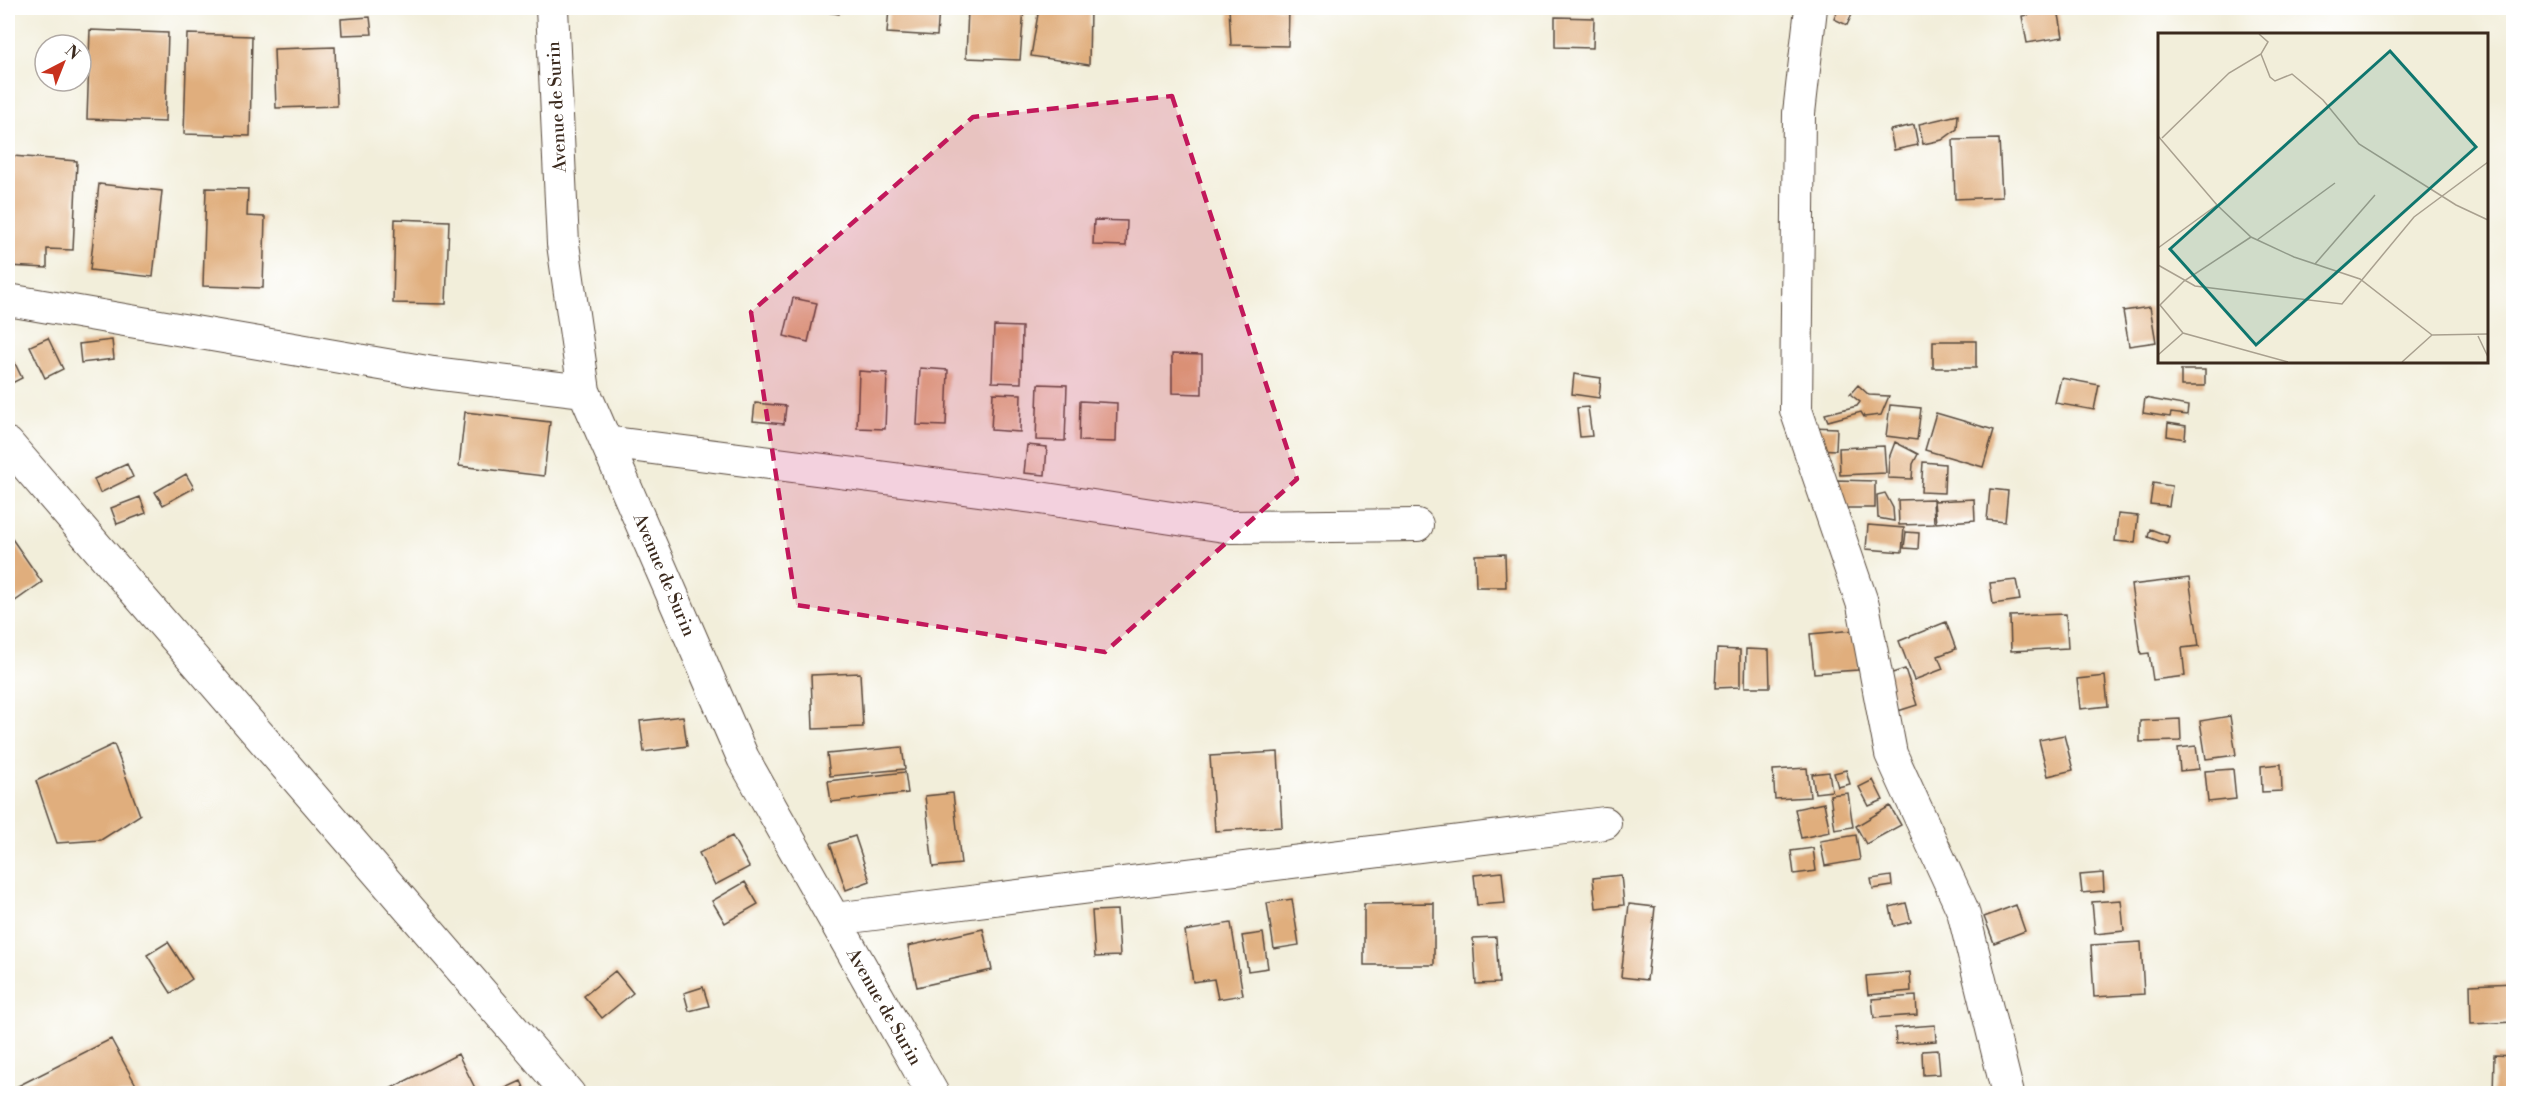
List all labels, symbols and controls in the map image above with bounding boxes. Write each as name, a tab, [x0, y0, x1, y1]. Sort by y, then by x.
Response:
north arrow	[33, 33, 93, 93]
inset map	[2158, 33, 2488, 363]
street label: Avenue de Surin	[542, 40, 572, 174]
text: N	[61, 41, 84, 64]
street label: Avenue de Surin	[627, 509, 700, 640]
street label: Avenue de Surin	[841, 943, 927, 1070]

